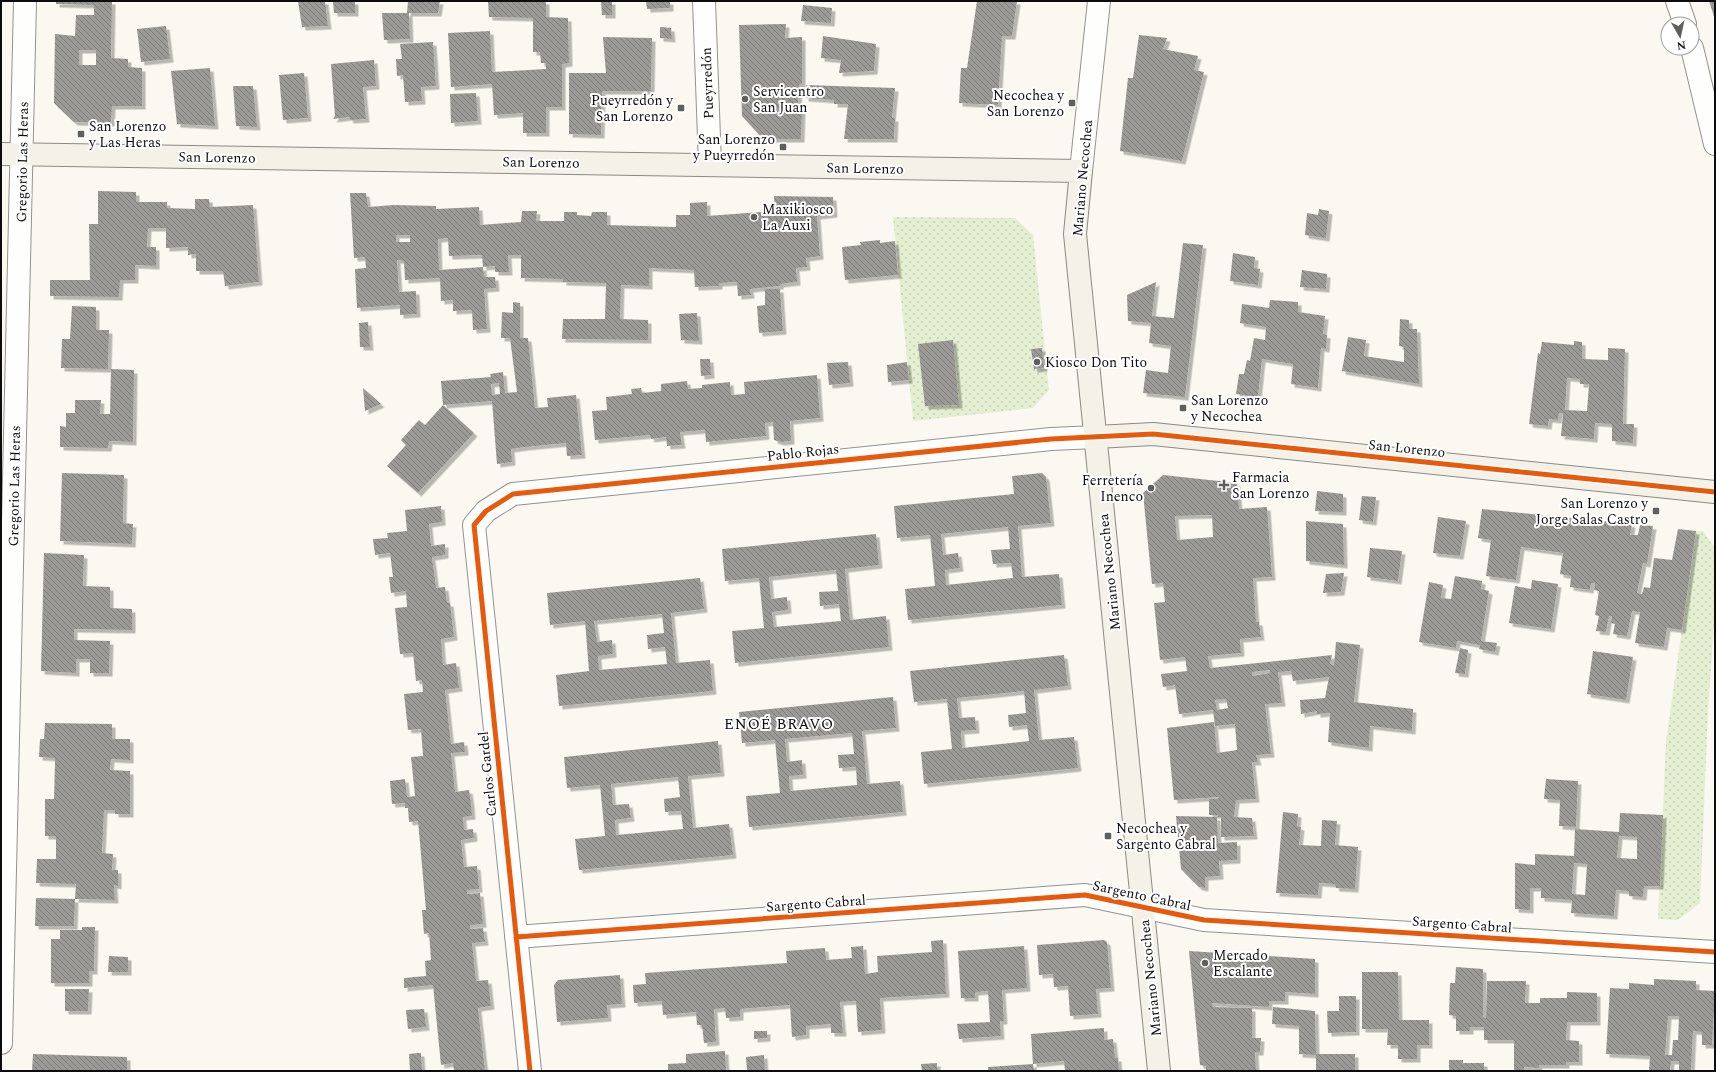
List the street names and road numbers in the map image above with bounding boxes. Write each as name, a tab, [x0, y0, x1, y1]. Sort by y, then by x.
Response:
street label: Pueyrredón	[696, 47, 719, 119]
street label: Gregorio Las Heras	[11, 101, 34, 223]
street label: Mariano Necochea	[1067, 119, 1098, 237]
street label: San Lorenzo	[178, 146, 256, 169]
street label: San Lorenzo	[502, 151, 580, 174]
street label: San Lorenzo	[826, 157, 904, 180]
street label: Gregorio Las Heras	[3, 425, 26, 547]
street label: San Lorenzo	[1367, 434, 1446, 463]
street label: Pablo Rojas	[766, 438, 840, 467]
street label: Mariano Necochea	[1093, 512, 1126, 631]
street label: Carlos Gardel	[473, 730, 502, 818]
street label: Sargento Cabral	[1091, 875, 1193, 916]
street label: Sargento Cabral	[765, 890, 867, 917]
street label: Sargento Cabral	[1411, 911, 1513, 938]
street label: Mariano Necochea	[1134, 918, 1167, 1037]

